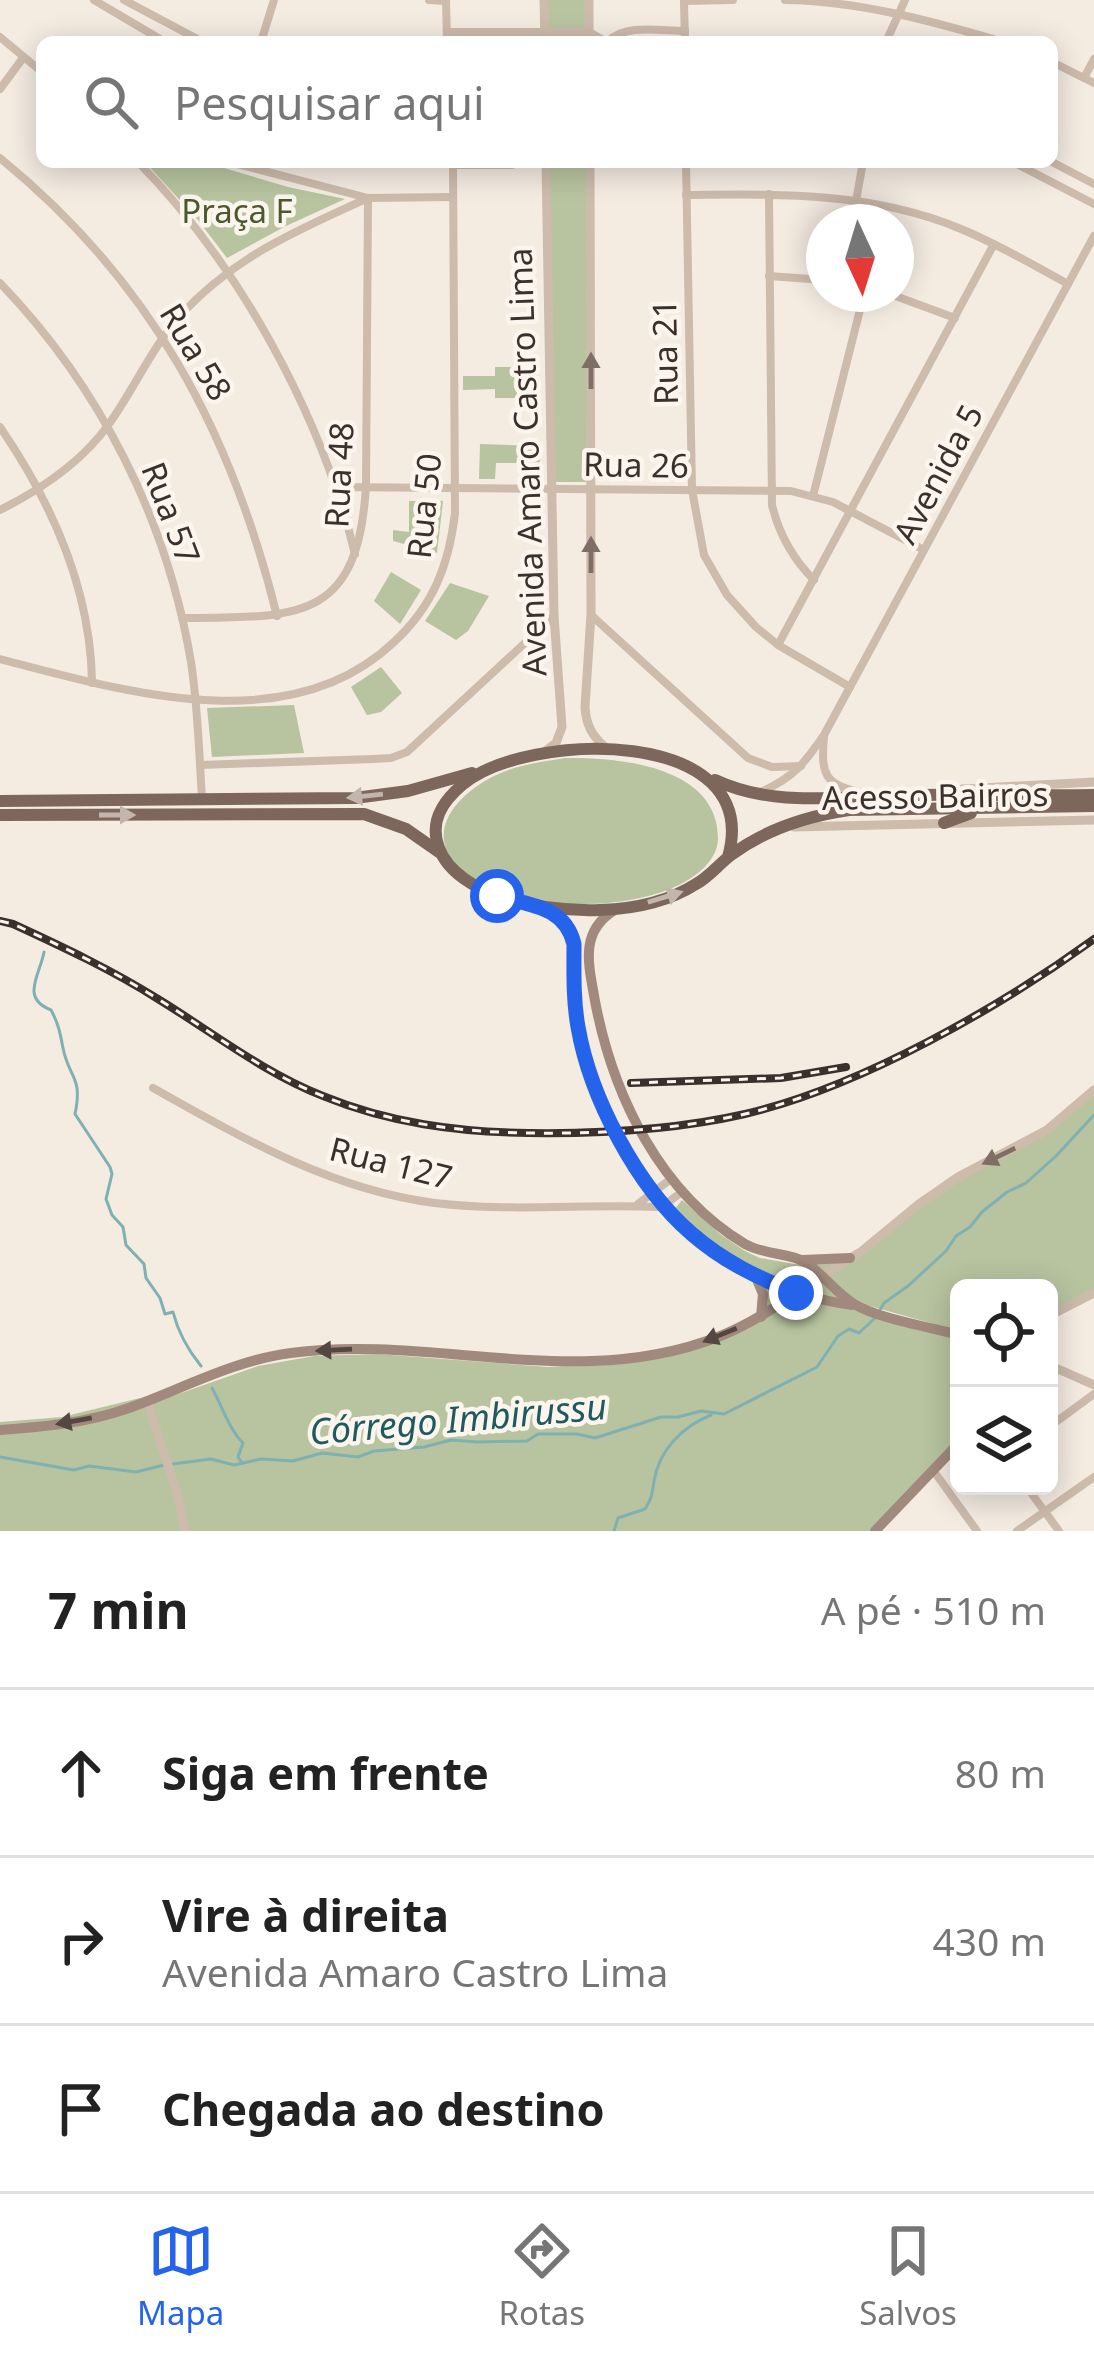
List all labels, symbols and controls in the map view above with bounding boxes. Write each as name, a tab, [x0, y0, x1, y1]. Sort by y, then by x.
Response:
search box	[36, 36, 1058, 168]
icon: search	[78, 69, 144, 135]
text: Pesquisar aqui	[174, 72, 485, 133]
park label: Praça F	[181, 188, 293, 233]
north arrow	[806, 204, 914, 312]
street label: Avenida Amaro Castro Lima	[497, 247, 556, 677]
street label: Rua 58	[150, 295, 243, 409]
street label: Rua 21	[641, 299, 688, 405]
one-way arrow	[581, 351, 601, 389]
street label: Avenida 5	[882, 396, 993, 551]
street label: Rua 48	[313, 421, 364, 529]
street label: Rua 26	[583, 441, 689, 488]
street label: Rua 50	[396, 451, 451, 561]
street label: Rua 57	[132, 455, 211, 570]
one-way arrow	[581, 535, 601, 573]
street label: Acesso Bairros	[821, 771, 1049, 820]
one-way arrow	[346, 787, 383, 806]
one-way arrow	[99, 805, 137, 825]
route start	[470, 869, 524, 923]
one-way arrow	[647, 887, 684, 905]
street label: Rua 127	[325, 1126, 457, 1199]
one-way arrow	[981, 1146, 1016, 1166]
route end	[769, 1266, 823, 1320]
map controls	[950, 1279, 1058, 1495]
button: locate	[950, 1279, 1058, 1387]
one-way arrow	[701, 1326, 737, 1345]
one-way arrow	[314, 1341, 352, 1360]
water label: Córrego Imbirussu	[307, 1381, 609, 1456]
button: layers	[950, 1387, 1058, 1495]
one-way arrow	[55, 1413, 93, 1431]
text: 7 min	[48, 1574, 189, 1644]
text: A pé · 510 m	[821, 1583, 1046, 1636]
icon: ahead	[48, 1740, 114, 1806]
text: Siga em frente	[162, 1742, 489, 1803]
text: 80 m	[955, 1746, 1046, 1799]
text: Vire à direita	[162, 1884, 449, 1945]
icon: right	[48, 1908, 114, 1974]
text: 430 m	[932, 1914, 1046, 1967]
text: Avenida Amaro Castro Lima	[162, 1945, 668, 1998]
icon: arrive	[48, 2076, 114, 2142]
text: Chegada ao destino	[162, 2078, 605, 2139]
tab: Mapa	[137, 2218, 224, 2335]
tab: Rotas	[498, 2218, 585, 2335]
tab: Salvos	[859, 2218, 957, 2335]

